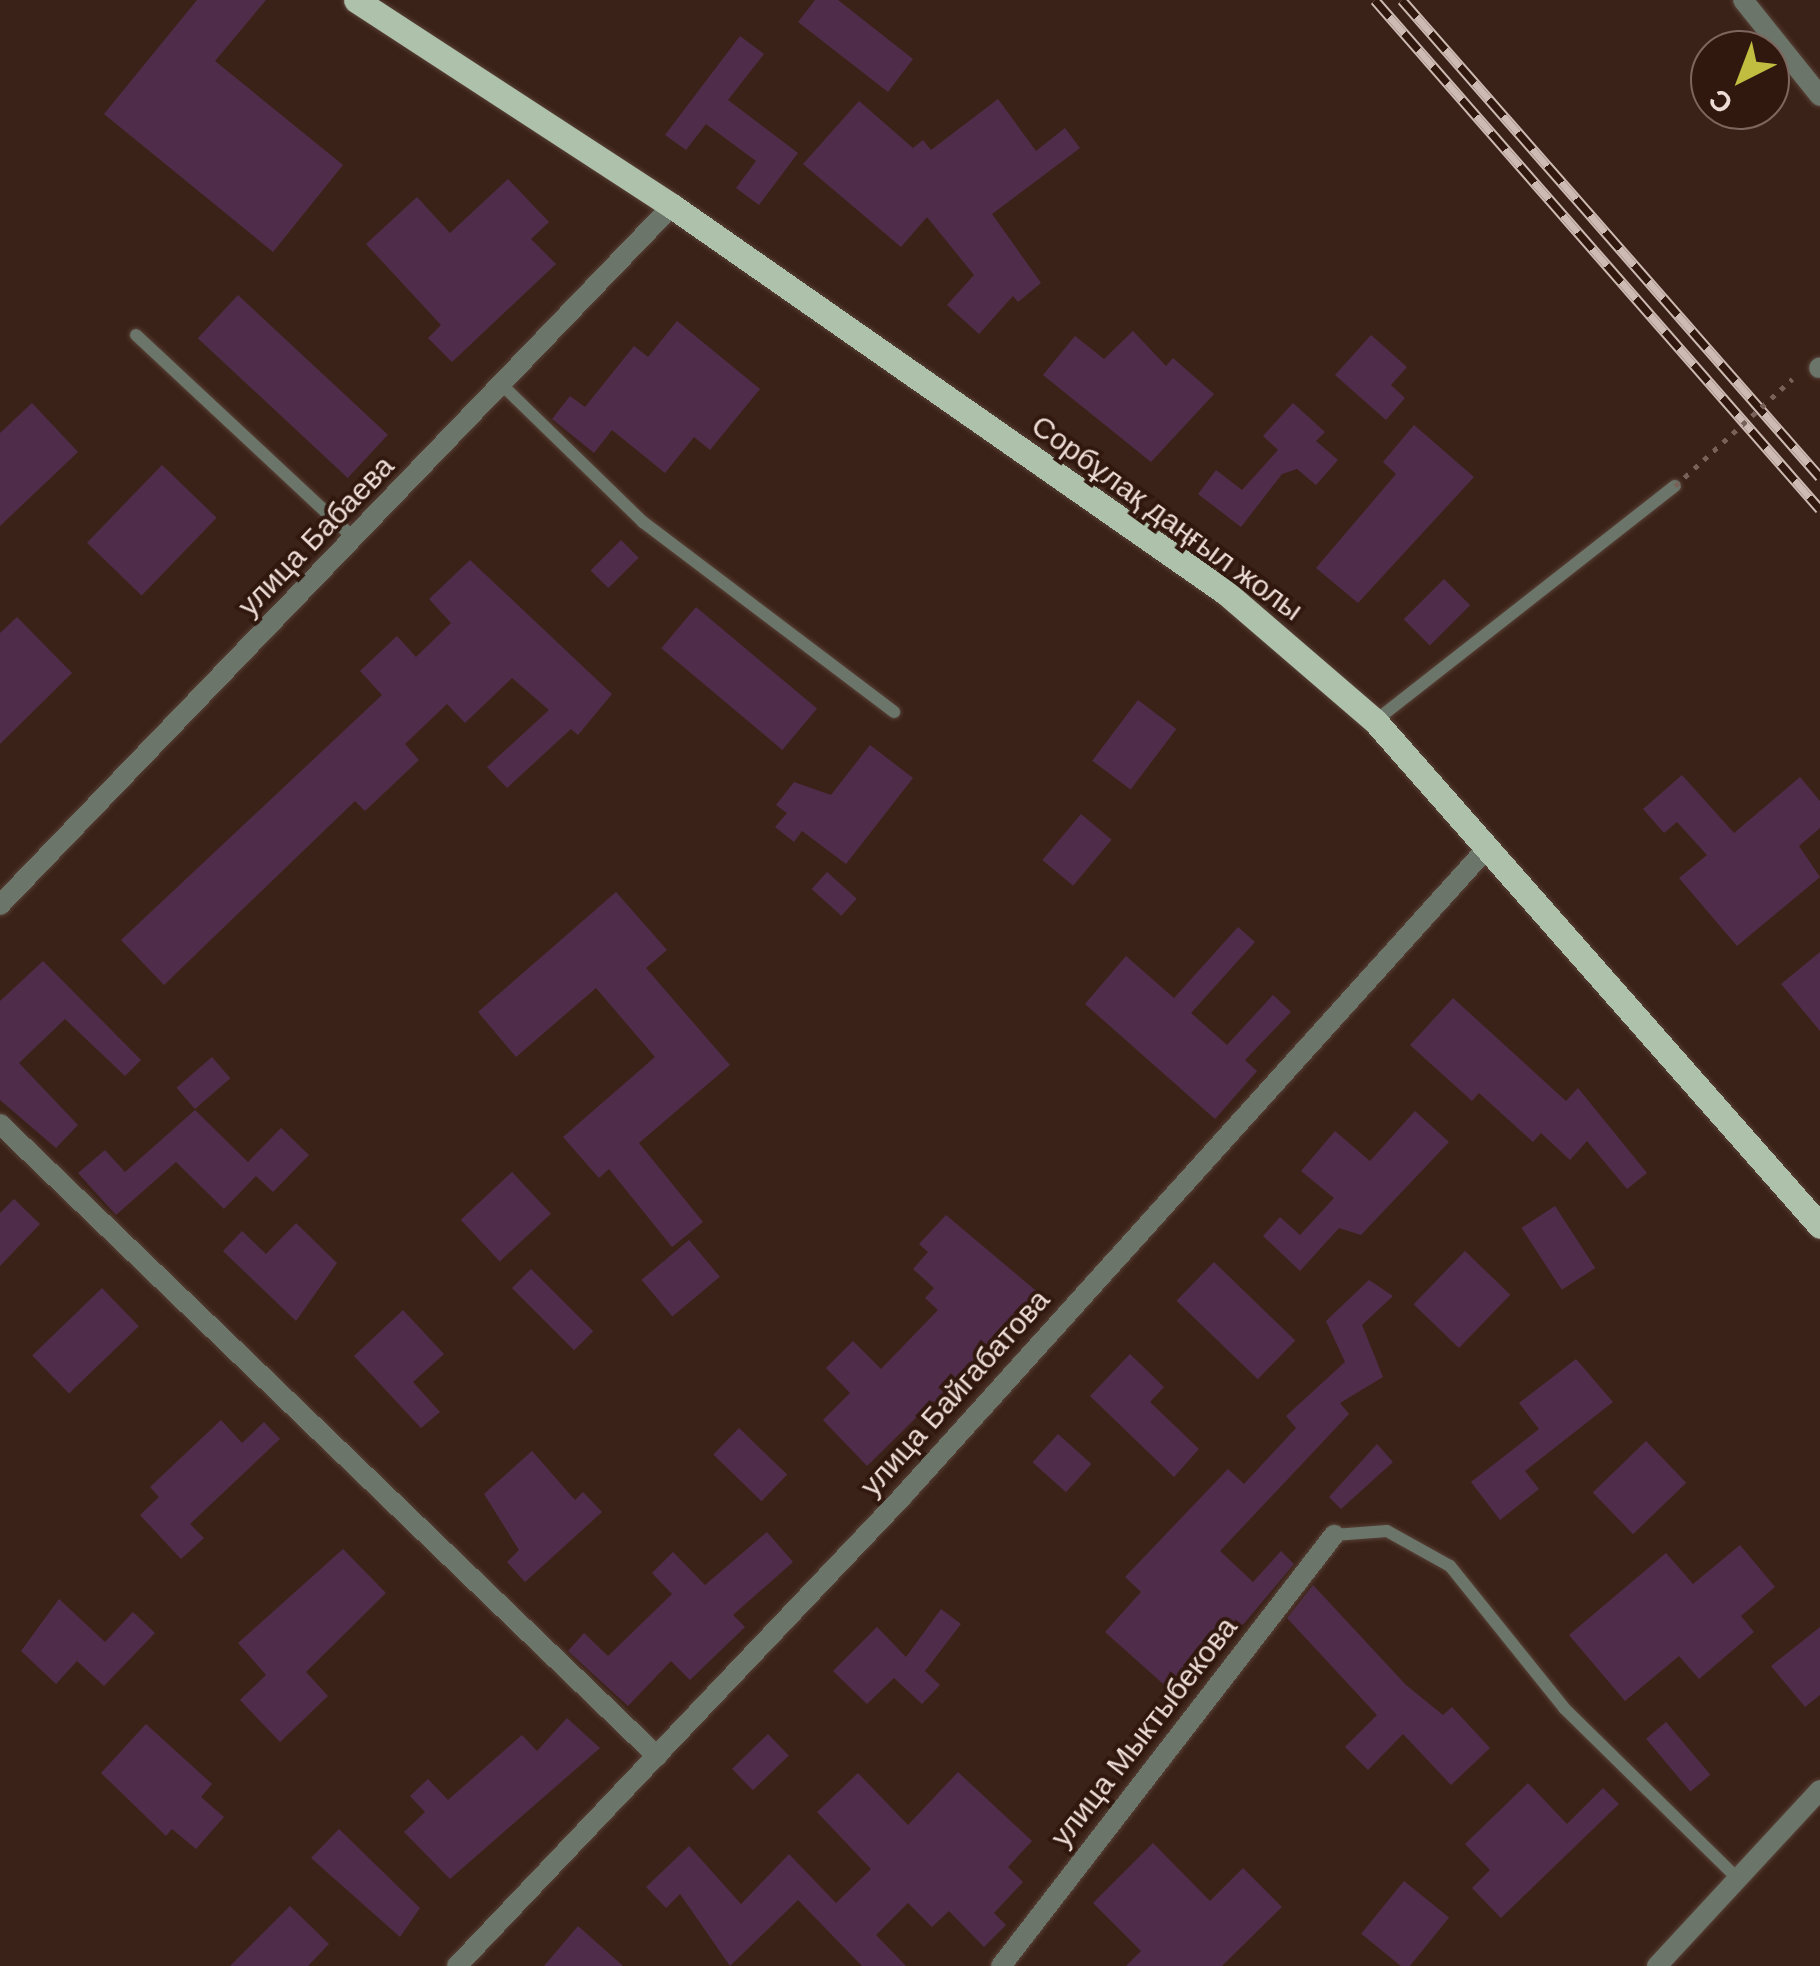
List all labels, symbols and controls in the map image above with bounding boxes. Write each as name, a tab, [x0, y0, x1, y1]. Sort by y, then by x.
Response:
north arrow	[1690, 30, 1790, 130]
text: С	[1701, 81, 1741, 122]
street label: Сорбұлақ даңғыл жолы	[1024, 408, 1310, 628]
street label: улица Бабаева	[230, 448, 402, 624]
street label: улица Байгабатова	[853, 1282, 1057, 1504]
street label: улица Мыктыбекова	[1043, 1610, 1245, 1854]

